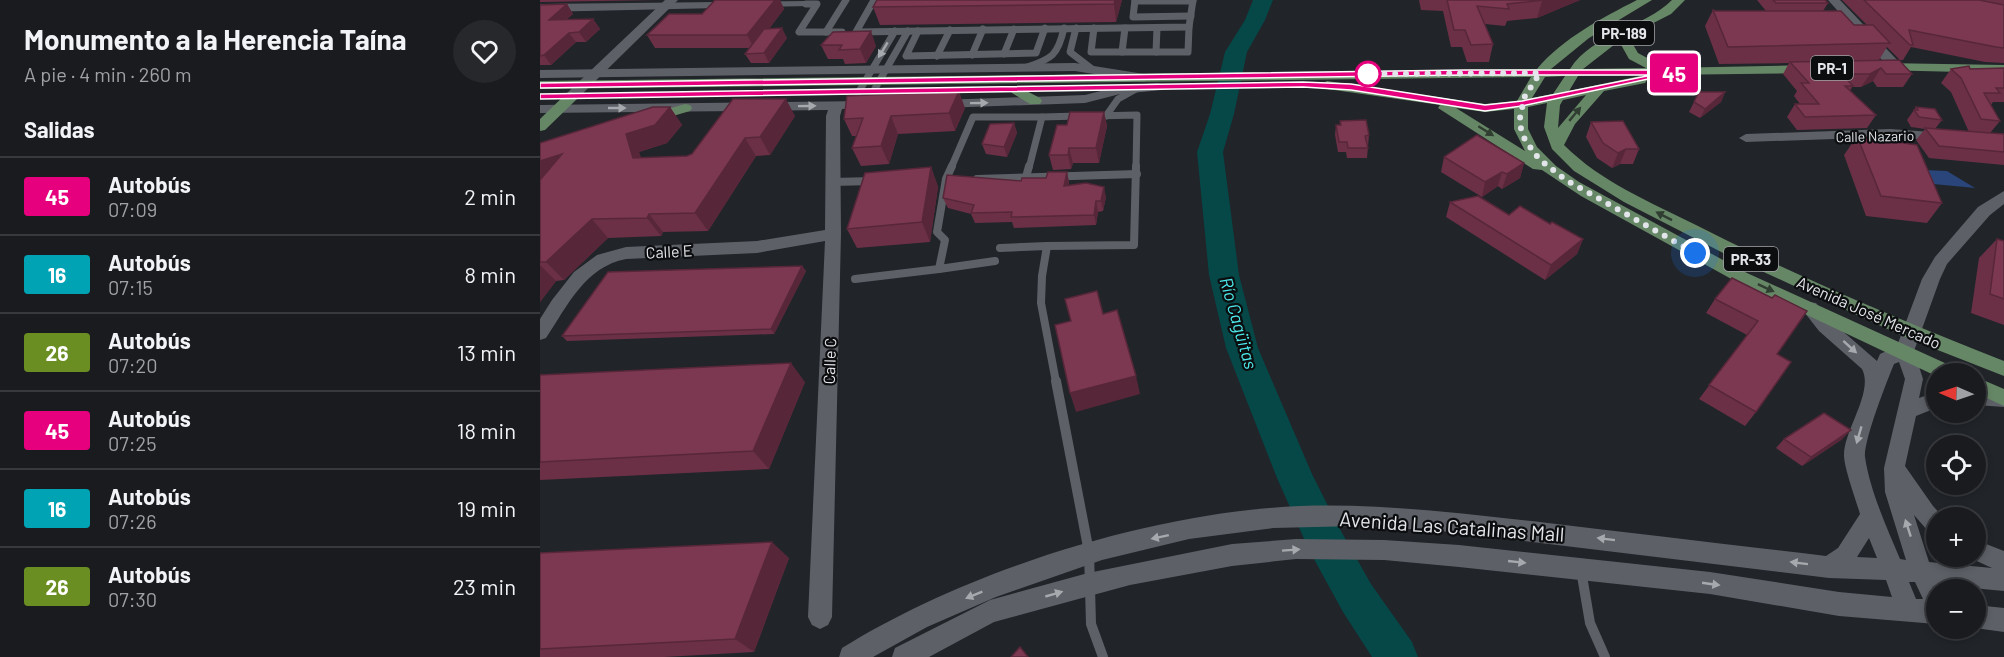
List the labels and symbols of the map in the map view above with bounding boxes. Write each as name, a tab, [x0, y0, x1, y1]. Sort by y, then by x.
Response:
road number: PR-189	[1594, 21, 1654, 45]
one-way arrow	[878, 42, 889, 58]
line badge: 45	[1647, 54, 1701, 92]
road number: PR-1	[1811, 56, 1853, 80]
unlabelled marker	[1355, 61, 1381, 87]
one-way arrow	[969, 98, 988, 107]
one-way arrow	[797, 101, 816, 111]
one-way arrow	[608, 103, 627, 113]
one-way arrow	[1568, 106, 1581, 122]
one-way arrow	[1478, 126, 1495, 137]
street label: Calle Nazario	[1836, 127, 1914, 145]
one-way arrow	[1655, 211, 1672, 220]
your location	[1680, 238, 1710, 268]
street label: Calle E	[645, 240, 693, 262]
road number: PR-33	[1724, 247, 1778, 271]
street label: Avenida José Mercado	[1794, 272, 1944, 352]
water label: Río Cagüitas	[1215, 274, 1263, 372]
one-way arrow	[1757, 283, 1774, 292]
street label: Calle C	[819, 337, 839, 385]
one-way arrow	[1843, 340, 1858, 354]
north arrow	[1926, 363, 1986, 423]
one-way arrow	[1854, 426, 1863, 444]
street label: Avenida Las Catalinas Mall	[1339, 506, 1565, 546]
one-way arrow	[1902, 519, 1912, 537]
one-way arrow	[1151, 532, 1169, 542]
one-way arrow	[1596, 535, 1615, 544]
one-way arrow	[1281, 545, 1300, 555]
one-way arrow	[1508, 557, 1527, 567]
one-way arrow	[1790, 558, 1809, 568]
one-way arrow	[1702, 579, 1721, 588]
one-way arrow	[1045, 588, 1063, 598]
one-way arrow	[965, 590, 983, 600]

